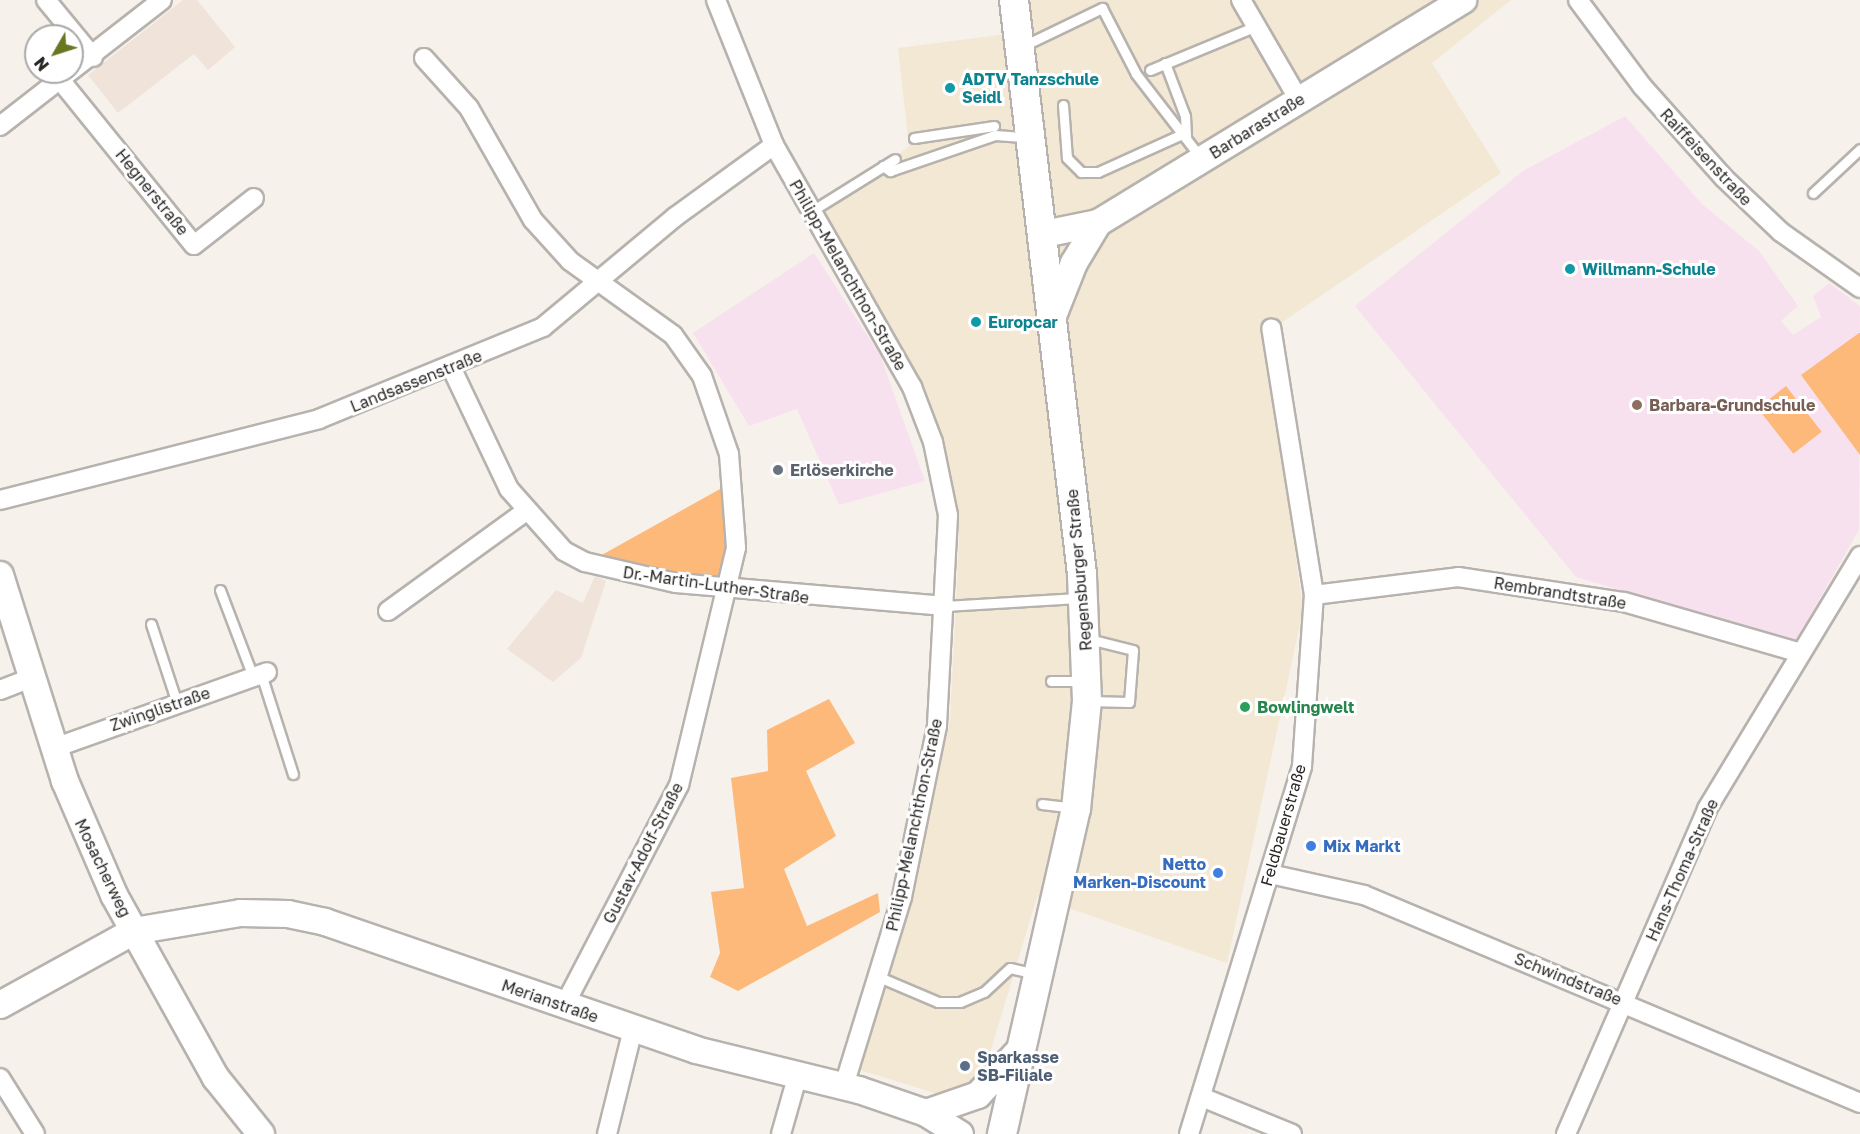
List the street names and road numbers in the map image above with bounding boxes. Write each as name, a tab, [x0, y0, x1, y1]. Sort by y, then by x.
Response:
street label: Barbarastraße	[1206, 89, 1308, 163]
street label: Raiffeisenstraße	[1656, 105, 1756, 209]
street label: Hegnerstraße	[111, 145, 193, 239]
street label: Philipp-Melanchthon-Straße	[785, 176, 911, 374]
street label: Landsassenstraße	[347, 346, 485, 416]
street label: Regensburger Straße	[1062, 488, 1096, 652]
street label: Dr.-Martin-Luther-Straße	[622, 562, 810, 608]
street label: Rembrandtstraße	[1492, 573, 1628, 613]
street label: Zwinglistraße	[108, 683, 212, 735]
street label: Philipp-Melanchthon-Straße	[882, 717, 946, 933]
street label: Feldbauerstraße	[1256, 762, 1310, 888]
street label: Gustav-Adolf-Straße	[599, 779, 687, 927]
street label: Hans-Thoma-Straße	[1642, 796, 1722, 944]
street label: Mosacherweg	[71, 816, 135, 920]
street label: Schwindstraße	[1511, 949, 1625, 1009]
street label: Merianstraße	[499, 975, 601, 1027]

